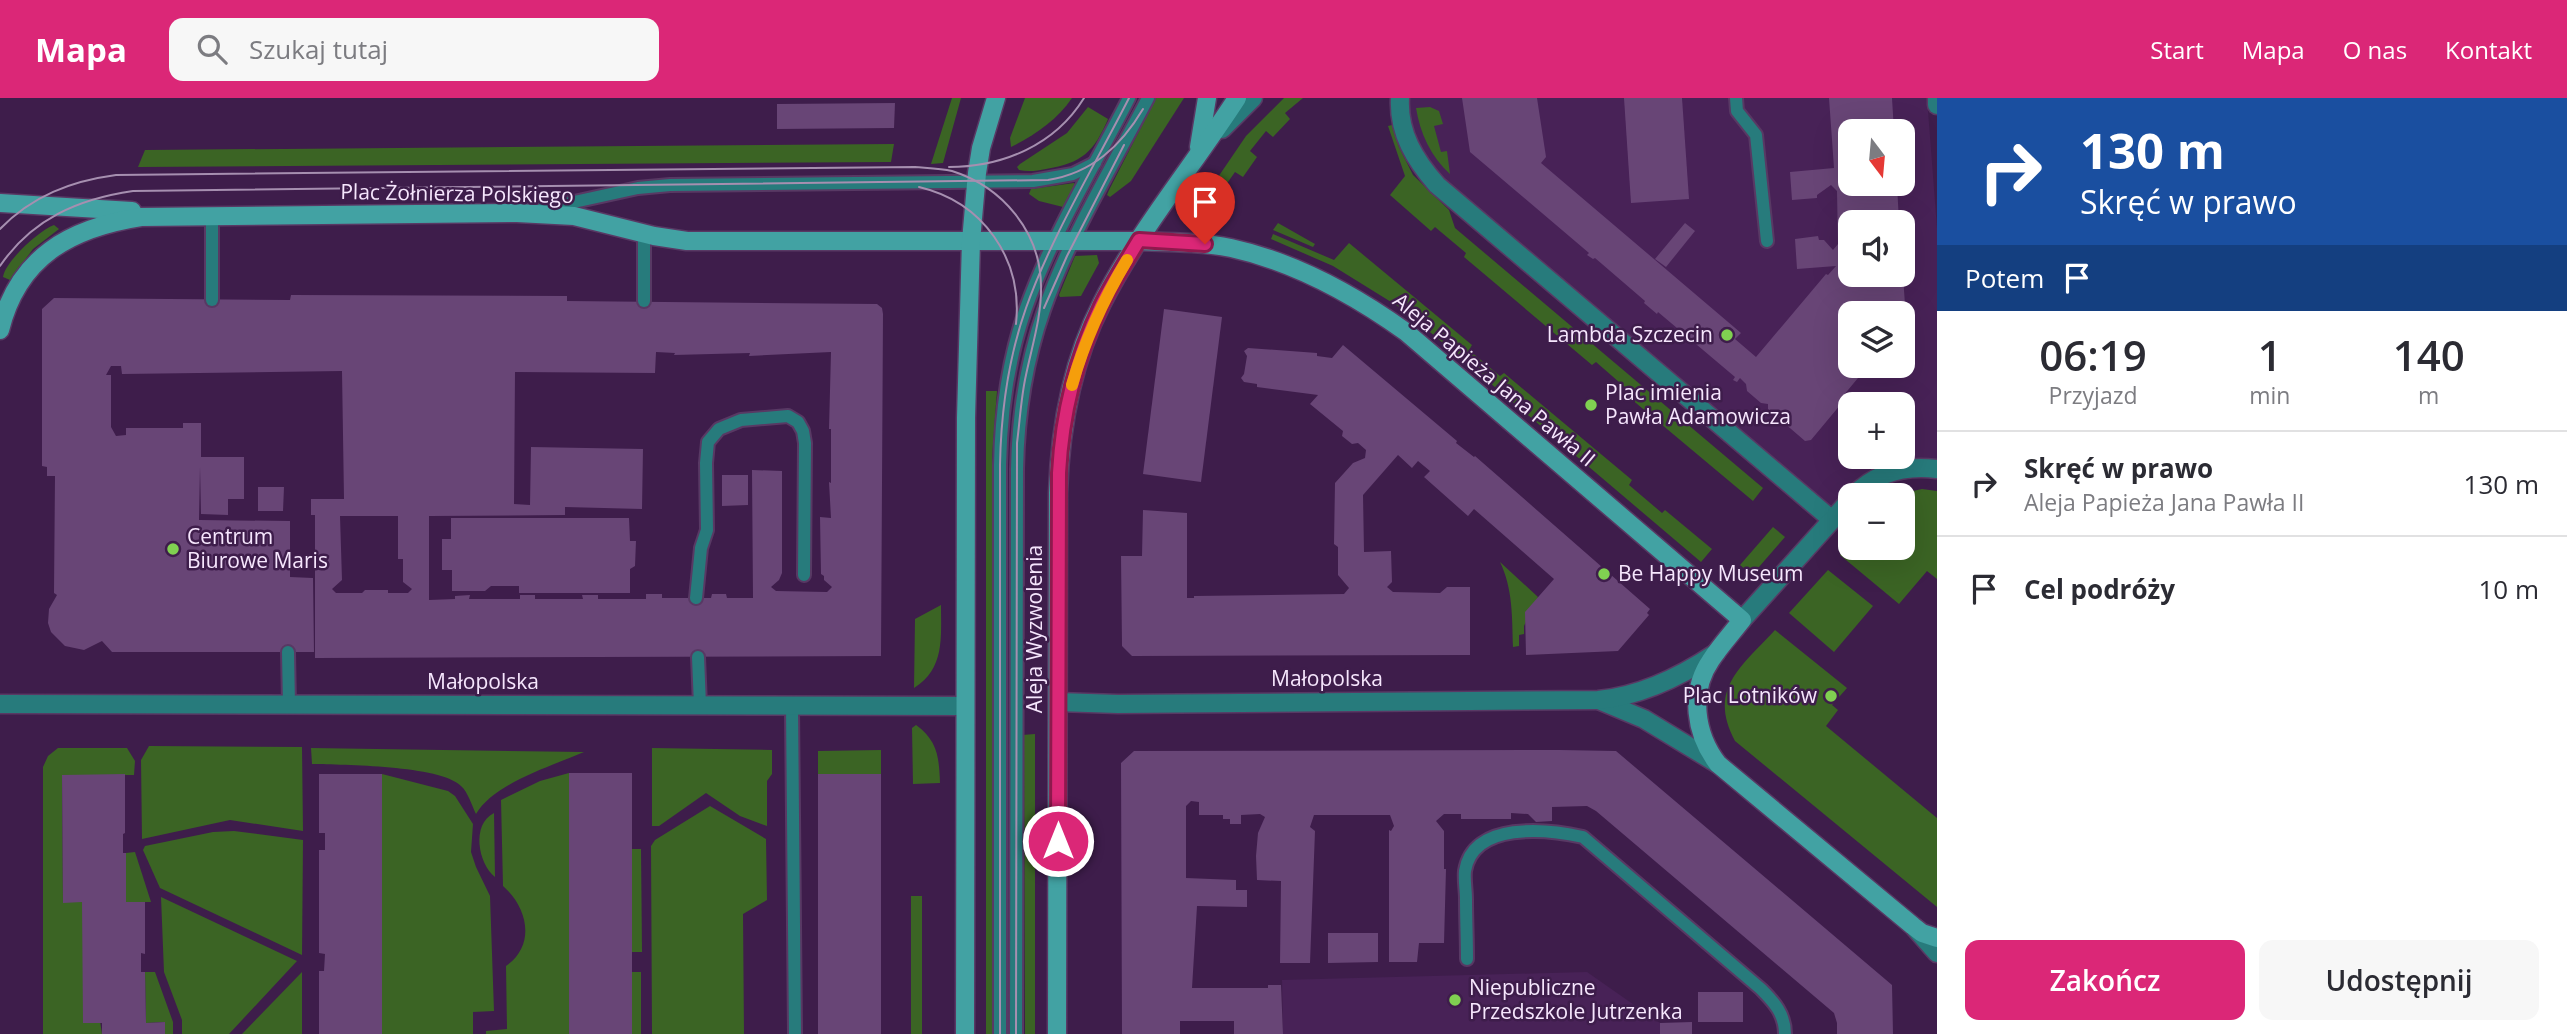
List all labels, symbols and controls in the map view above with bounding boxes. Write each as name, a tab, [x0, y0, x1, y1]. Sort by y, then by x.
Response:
search box	[169, 18, 659, 81]
text: Mapa	[35, 27, 127, 72]
icon: search	[193, 30, 231, 68]
text: Szukaj tutaj	[249, 31, 388, 67]
text: Start	[2150, 33, 2204, 66]
text: Mapa	[2242, 33, 2305, 66]
text: O nas	[2343, 33, 2407, 66]
text: Kontakt	[2445, 33, 2532, 66]
text: 130 m	[2080, 117, 2225, 183]
north arrow	[1838, 119, 1914, 196]
map controls	[1838, 119, 1915, 560]
icon: right	[1965, 126, 2056, 217]
pin	[1175, 172, 1235, 244]
street label: Plac Żołnierza Polskiego	[340, 177, 574, 209]
text: Skręć w prawo	[2080, 180, 2297, 223]
icon: arrive	[1186, 183, 1224, 221]
button: sound	[1838, 210, 1915, 287]
icon: arrive	[2058, 259, 2096, 297]
text: Potem	[1965, 260, 2044, 296]
street label: Aleja Papieża Jana Pawła II	[1388, 286, 1602, 472]
button: layers	[1838, 301, 1915, 378]
place label: Lambda Szczecin	[1547, 320, 1713, 348]
text: 06:19	[2039, 326, 2147, 383]
text: 1	[2258, 326, 2282, 383]
text: 140	[2393, 326, 2465, 383]
marker: Lambda Szczecin	[1719, 327, 1735, 343]
place label: Plac imienia Pawła Adamowicza	[1605, 378, 1791, 430]
text: Przyjazd	[2049, 379, 2138, 411]
text: min	[2249, 379, 2290, 411]
text: m	[2418, 379, 2439, 411]
button: +	[1838, 392, 1915, 469]
marker: Plac imienia Pawła Adamowicza	[1583, 397, 1599, 413]
text: Skręć w prawo	[2024, 450, 2213, 486]
icon: right	[1965, 465, 2003, 503]
text: 130 m	[2464, 466, 2539, 502]
button: −	[1838, 483, 1915, 560]
text: Aleja Papieża Jana Pawła II	[2024, 486, 2304, 518]
place label: Centrum Biurowe Maris	[187, 522, 328, 574]
marker: Centrum Biurowe Maris	[165, 541, 181, 557]
street label: Aleja Wyzwolenia	[1020, 545, 1048, 713]
place label: Be Happy Museum	[1618, 559, 1804, 587]
marker: Be Happy Museum	[1596, 566, 1612, 582]
icon: arrive	[1965, 570, 2003, 608]
text: Cel podróży	[2024, 571, 2175, 607]
text: 10 m	[2478, 571, 2539, 607]
street label: Małopolska	[1271, 664, 1383, 692]
street label: Małopolska	[427, 667, 539, 695]
place label: Plac Lotników	[1683, 681, 1818, 709]
marker: Plac Lotników	[1823, 688, 1839, 704]
position arrow	[1021, 804, 1095, 878]
button: Zakończ	[1965, 940, 2245, 1020]
button: Udostępnij	[2259, 940, 2539, 1020]
place label: Niepubliczne Przedszkole Jutrzenka	[1469, 973, 1683, 1025]
marker: Niepubliczne Przedszkole Jutrzenka	[1447, 992, 1463, 1008]

